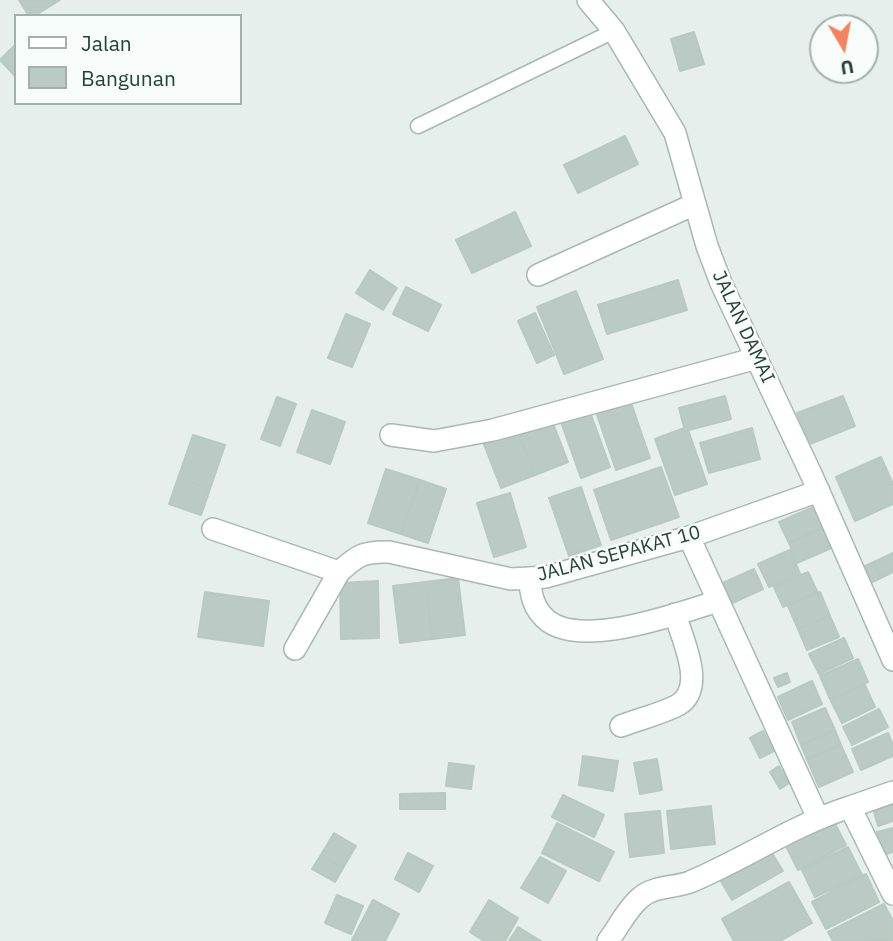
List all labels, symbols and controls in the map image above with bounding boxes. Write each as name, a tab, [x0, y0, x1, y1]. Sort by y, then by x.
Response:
legend	[14, 14, 242, 105]
north arrow	[809, 14, 879, 84]
text: Jalan	[81, 29, 132, 57]
text: U	[839, 55, 856, 81]
text: Bangunan	[81, 64, 176, 92]
street label: JALAN DAMAI	[707, 267, 779, 387]
street label: JALAN SEPAKAT 10	[535, 521, 703, 587]

